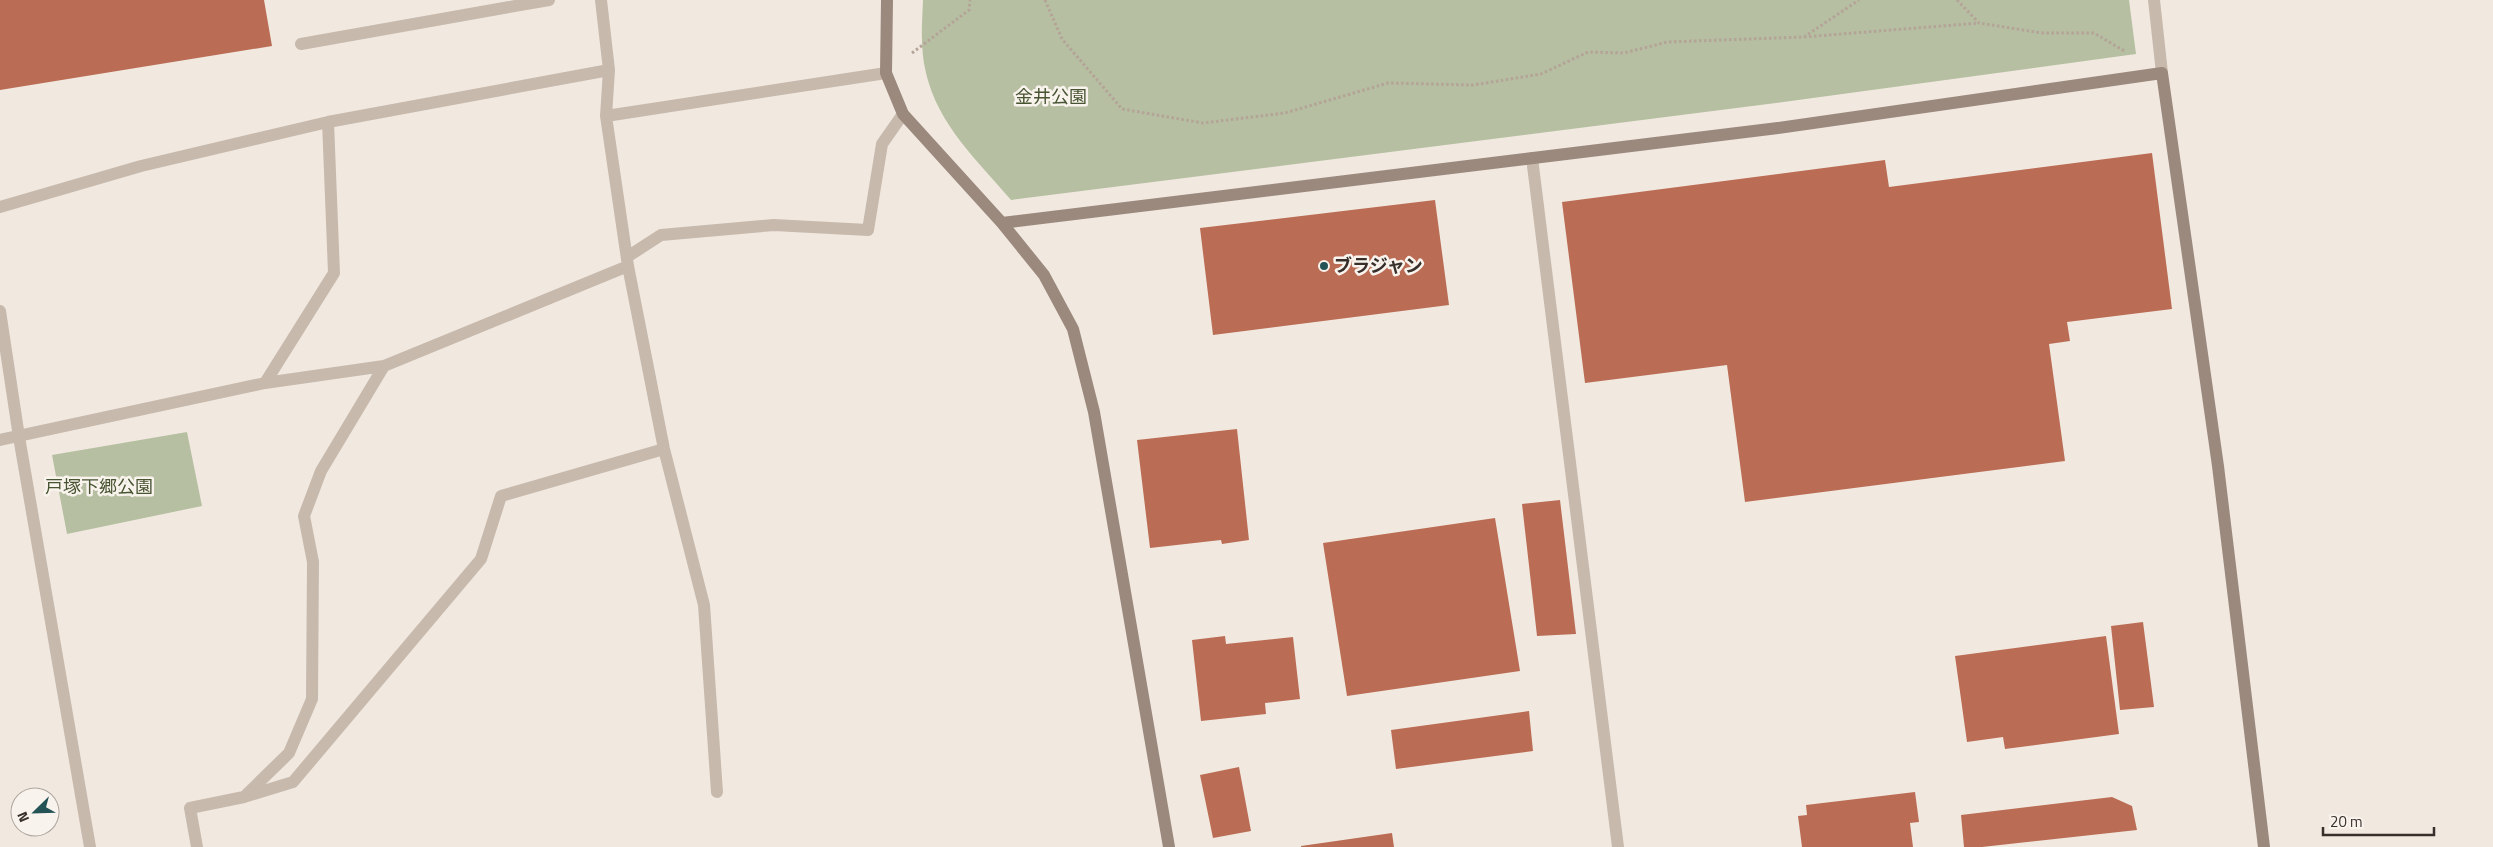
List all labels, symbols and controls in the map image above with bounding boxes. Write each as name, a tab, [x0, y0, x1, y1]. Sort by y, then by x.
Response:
park label: 金井公園	[1015, 83, 1087, 110]
place label: ブラジャン	[1334, 252, 1423, 279]
marker: ブラジャン	[1318, 260, 1330, 272]
park label: 戸塚下郷公園	[45, 473, 153, 500]
north arrow	[10, 787, 60, 837]
scale bar	[2323, 804, 2434, 836]
text: N	[11, 809, 34, 826]
text: 20 m	[2330, 810, 2363, 833]

